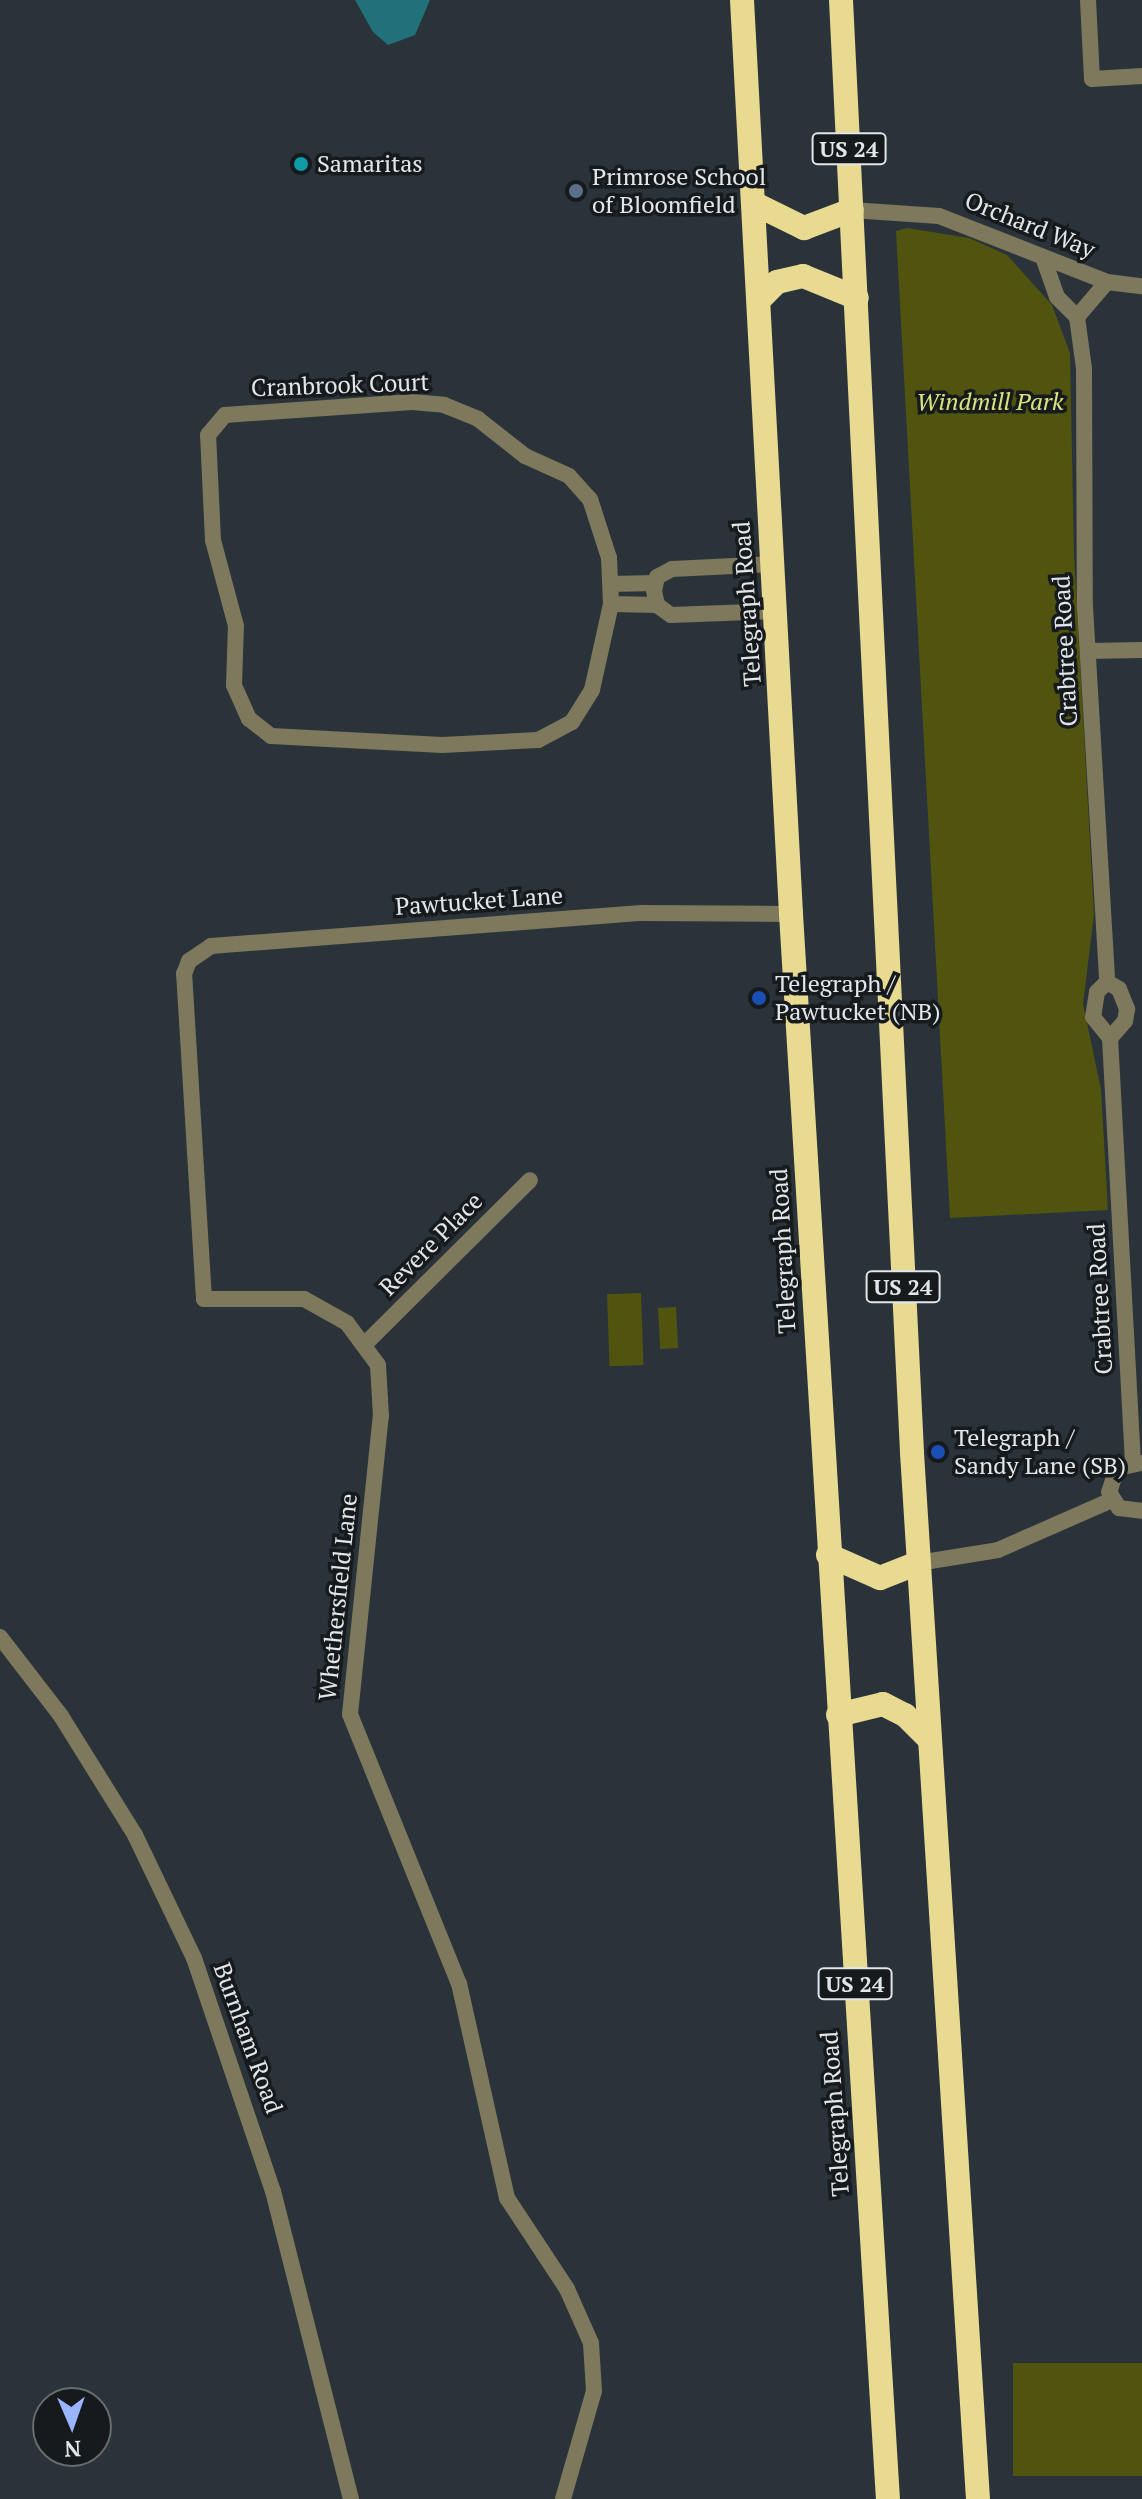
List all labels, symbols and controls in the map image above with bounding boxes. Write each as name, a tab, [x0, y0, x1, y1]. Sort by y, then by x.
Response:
road number: US 24	[811, 131, 887, 167]
place label: Samaritas	[317, 150, 423, 178]
marker: Samaritas	[292, 155, 310, 173]
place label: Primrose School of Bloomfield	[592, 163, 766, 219]
marker: Primrose School of Bloomfield	[567, 182, 585, 200]
street label: Orchard Way	[961, 186, 1099, 264]
street label: Cranbrook Court	[250, 368, 430, 402]
park label: Windmill Park	[916, 388, 1064, 416]
street label: Telegraph Road	[727, 520, 767, 688]
street label: Crabtree Road	[1047, 575, 1083, 727]
street label: Pawtucket Lane	[394, 881, 564, 921]
place label: Telegraph / Pawtucket (NB)	[775, 970, 940, 1026]
marker: Telegraph / Pawtucket (NB)	[750, 989, 768, 1007]
street label: Telegraph Road	[764, 1167, 802, 1335]
street label: Revere Place	[373, 1186, 489, 1302]
street label: Crabtree Road	[1082, 1223, 1118, 1375]
road number: US 24	[865, 1269, 941, 1305]
place label: Telegraph / Sandy Lane (SB)	[954, 1424, 1126, 1480]
marker: Telegraph / Sandy Lane (SB)	[929, 1443, 947, 1461]
street label: Whethersfield Lane	[313, 1492, 363, 1702]
street label: Burnham Road	[207, 1959, 289, 2117]
road number: US 24	[817, 1966, 893, 2002]
street label: Telegraph Road	[815, 2030, 855, 2198]
north arrow	[32, 2387, 112, 2467]
text: N	[64, 2435, 82, 2464]

